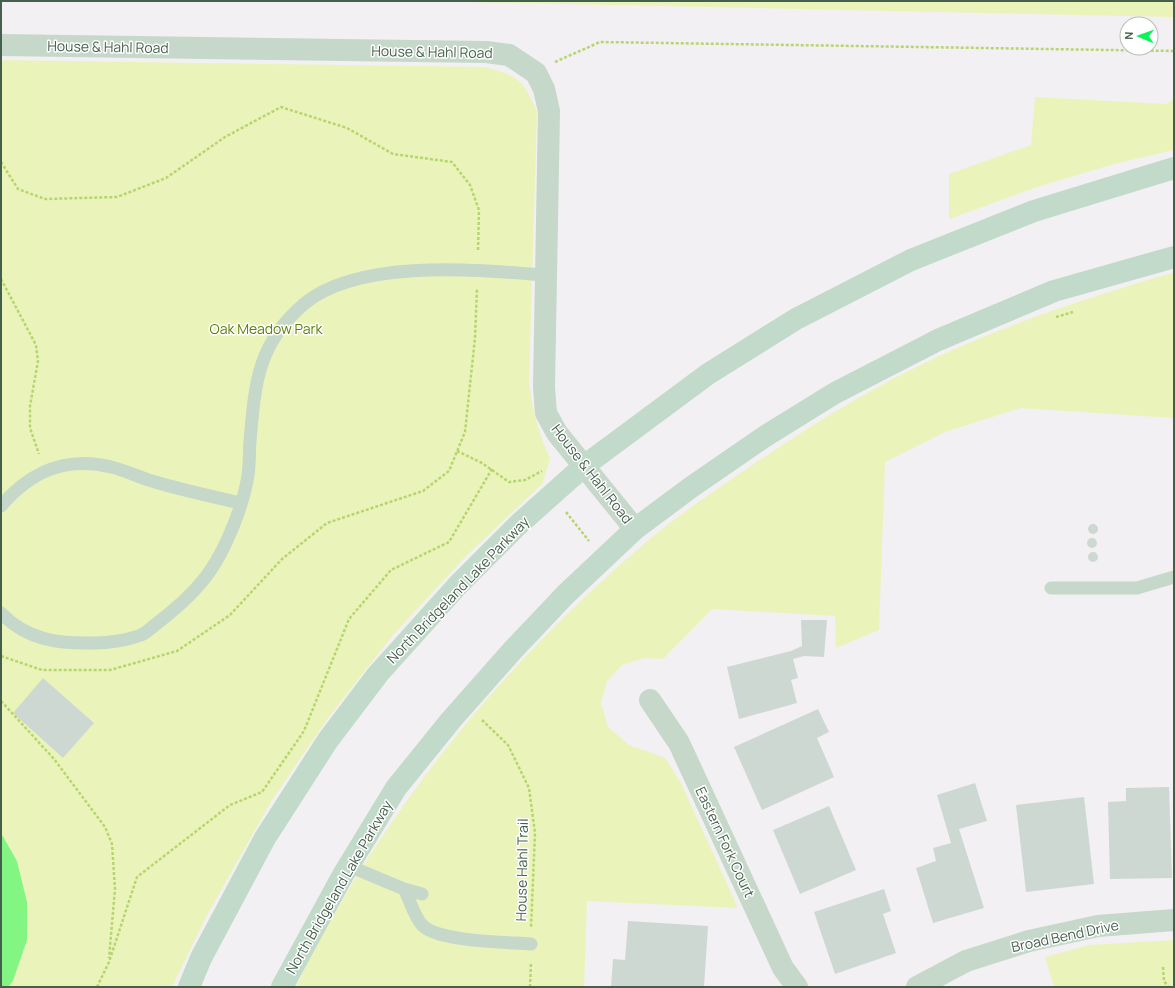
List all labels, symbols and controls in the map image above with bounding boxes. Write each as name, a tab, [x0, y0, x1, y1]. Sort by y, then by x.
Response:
north arrow	[1119, 16, 1159, 56]
text: N	[1121, 31, 1136, 40]
street label: House & Hahl Road	[47, 36, 169, 57]
street label: House & Hahl Road	[371, 41, 493, 62]
park label: Oak Meadow Park	[210, 319, 324, 338]
street label: House & Hahl Road	[548, 420, 637, 527]
street label: North Bridgeland Lake Parkway	[382, 512, 533, 667]
street label: Eastern Fork Court	[691, 783, 760, 901]
street label: North Bridgeland Lake Parkway	[281, 796, 396, 977]
street label: House Hahl Trail	[511, 818, 532, 922]
street label: Broad Bend Drive	[1009, 915, 1120, 956]

